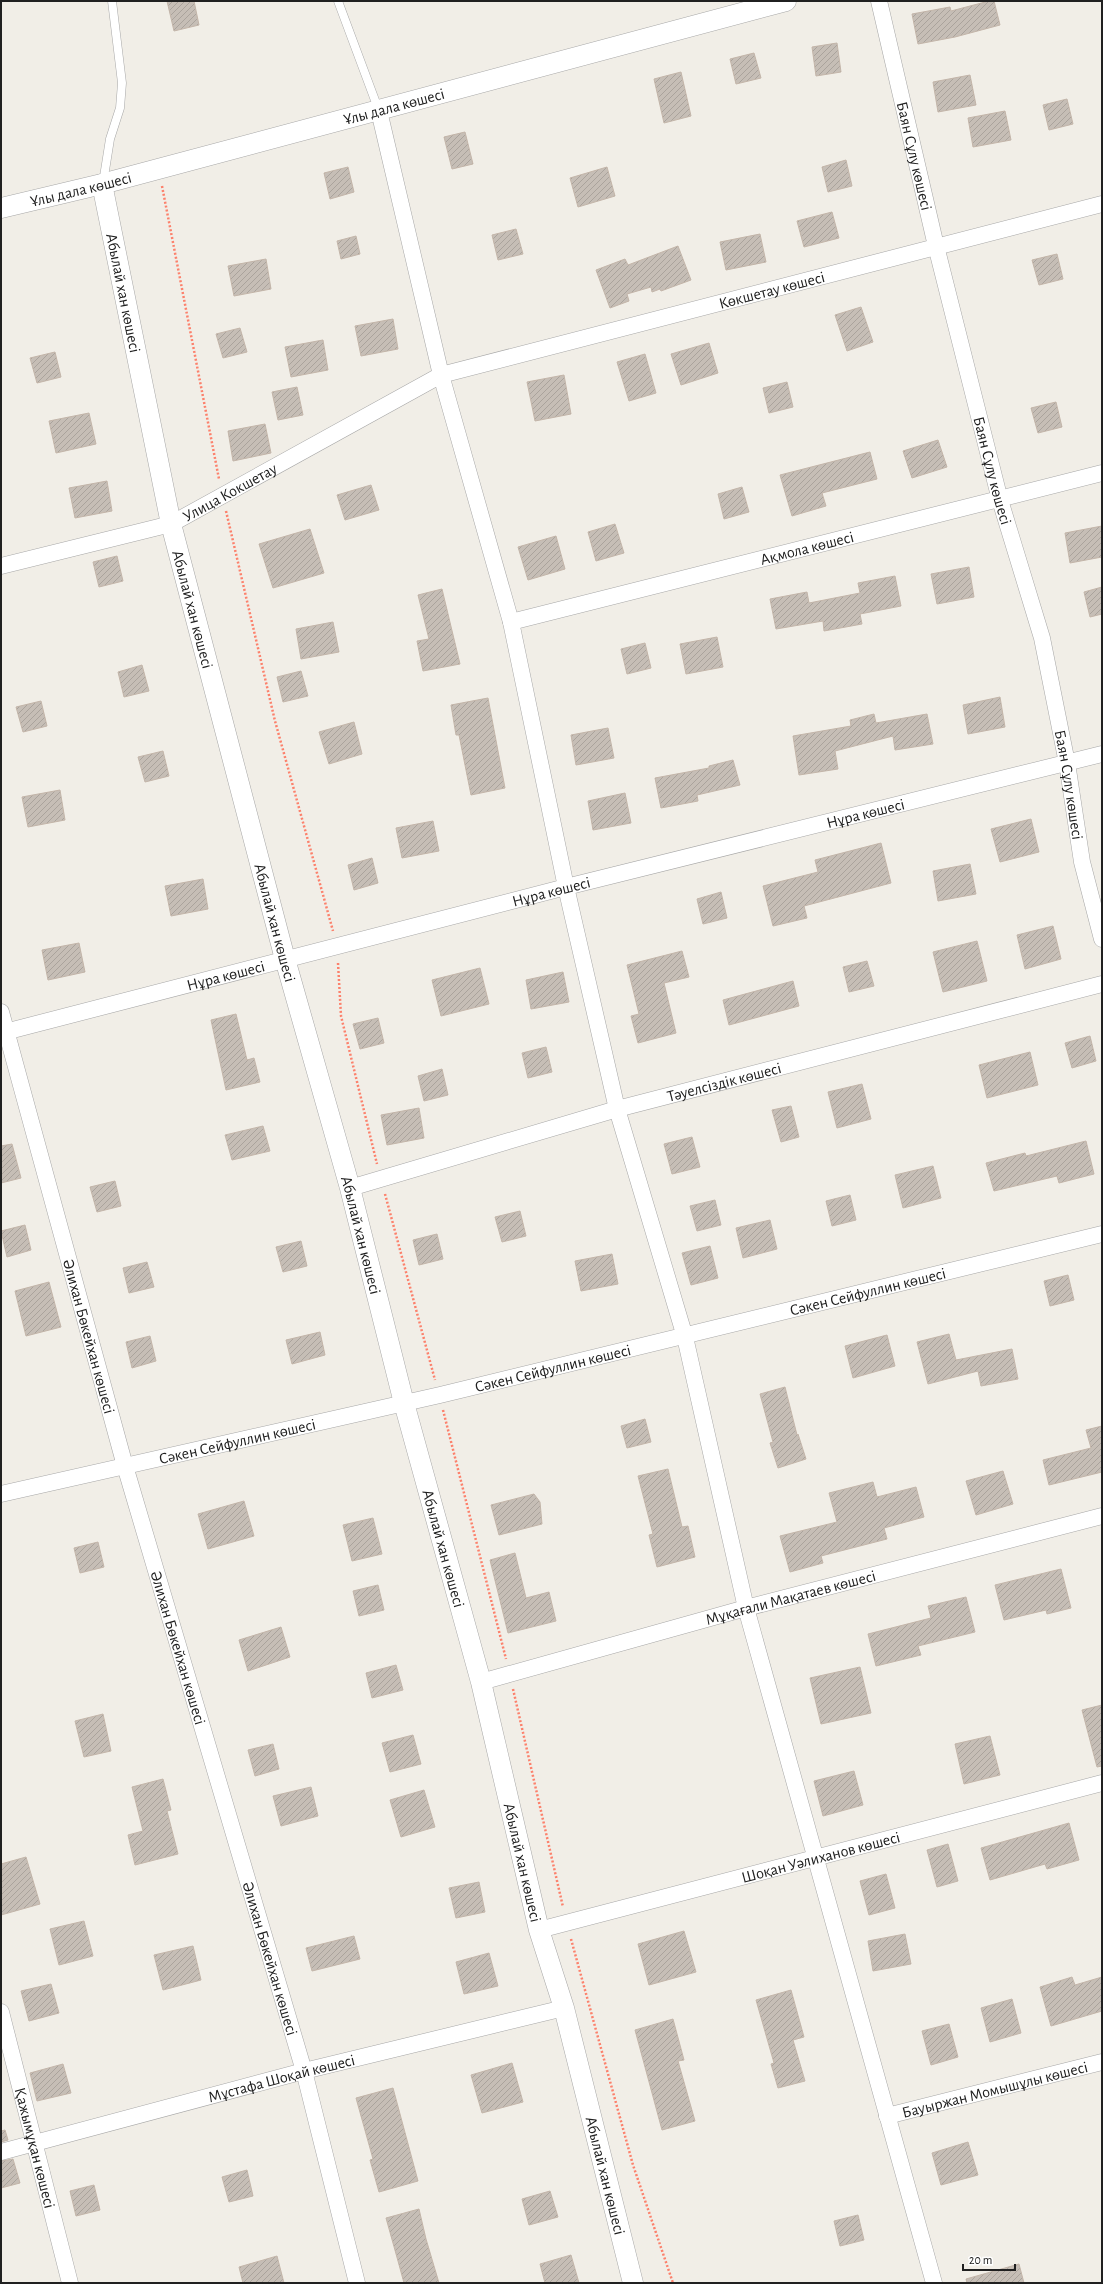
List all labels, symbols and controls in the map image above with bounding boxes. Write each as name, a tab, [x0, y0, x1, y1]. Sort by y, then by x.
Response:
street label: Ұлы дала көшесі	[342, 86, 446, 128]
street label: Баян Сұлу көшесі	[894, 100, 934, 212]
street label: Ұлы дала көшесі	[29, 169, 133, 210]
street label: Абылай хан көшесі	[103, 232, 143, 354]
street label: Көкшетау көшесі	[717, 269, 827, 312]
street label: Баян Сұлу көшесі	[970, 415, 1014, 527]
street label: Улица Кокшетау	[180, 460, 280, 525]
street label: Ақмола көшесі	[759, 529, 855, 568]
street label: Абылай хан көшесі	[169, 549, 216, 670]
street label: Баян Сұлу көшесі	[1052, 729, 1086, 841]
street label: Нұра көшесі	[825, 796, 906, 831]
street label: Абылай хан көшесі	[251, 862, 298, 984]
street label: Нұра көшесі	[510, 874, 592, 910]
street label: Нұра көшесі	[185, 958, 267, 994]
street label: Тәуелсіздік көшесі	[666, 1060, 783, 1105]
street label: Абылай хан көшесі	[338, 1174, 383, 1296]
street label: Әлихан Бөкейхан көшесі	[60, 1257, 117, 1415]
street label: Сәкен Сейфуллин көшесі	[788, 1265, 947, 1319]
street label: Сәкен Сейфуллин көшесі	[473, 1342, 633, 1395]
street label: Сәкен Сейфуллин көшесі	[157, 1416, 317, 1467]
street label: Абылай хан көшесі	[419, 1488, 467, 1609]
street label: Мұқағали Мақатаев көшесі	[704, 1568, 878, 1628]
street label: Әлихан Бөкейхан көшесі	[147, 1569, 208, 1727]
street label: Абылай хан көшесі	[501, 1802, 544, 1924]
street label: Шоқан Уәлиханов көшесі	[740, 1829, 902, 1886]
street label: Әлихан Бөкейхан көшесі	[239, 1880, 300, 2037]
street label: Мұстафа Шоқай көшесі	[206, 2052, 356, 2105]
street label: Бауыржан Момышұлы көшесі	[900, 2059, 1089, 2121]
street label: Қажымұқан көшесі	[12, 2086, 58, 2210]
street label: Абылай хан көшесі	[582, 2115, 628, 2237]
scale bar	[963, 2246, 1015, 2272]
text: 20 m	[969, 2254, 992, 2266]

